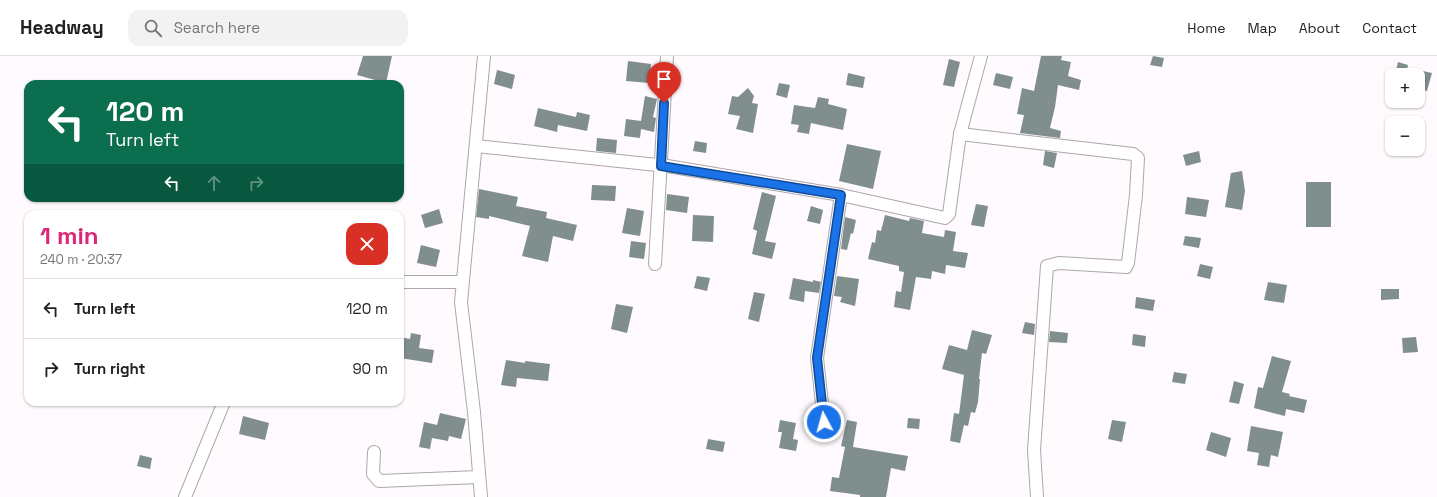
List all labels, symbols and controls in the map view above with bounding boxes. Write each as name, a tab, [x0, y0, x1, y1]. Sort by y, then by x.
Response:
search box	[128, 10, 408, 46]
text: Headway	[20, 15, 104, 40]
icon: search	[142, 17, 164, 39]
text: Search here	[174, 18, 260, 37]
text: Home	[1187, 19, 1225, 37]
text: Map	[1247, 19, 1277, 37]
text: About	[1299, 19, 1340, 37]
text: Contact	[1362, 19, 1417, 37]
pin	[647, 62, 681, 103]
icon: arrive	[653, 68, 675, 90]
map controls	[1385, 68, 1425, 156]
button: +	[1385, 68, 1425, 108]
text: 120 m	[106, 93, 184, 129]
icon: left	[40, 96, 92, 148]
button: −	[1385, 116, 1425, 156]
text: Turn left	[106, 128, 179, 151]
icon: left	[161, 172, 183, 194]
icon: ahead	[203, 172, 225, 194]
icon: right	[245, 172, 267, 194]
text: 1 min	[40, 220, 99, 251]
button: close	[346, 223, 388, 265]
text: 240 m · 20:37	[40, 251, 122, 268]
icon: left	[40, 298, 62, 320]
text: Turn left	[74, 299, 136, 318]
text: 120 m	[346, 299, 388, 318]
icon: right	[40, 358, 62, 380]
text: Turn right	[74, 359, 145, 378]
text: 90 m	[352, 359, 388, 378]
position arrow	[803, 401, 845, 443]

